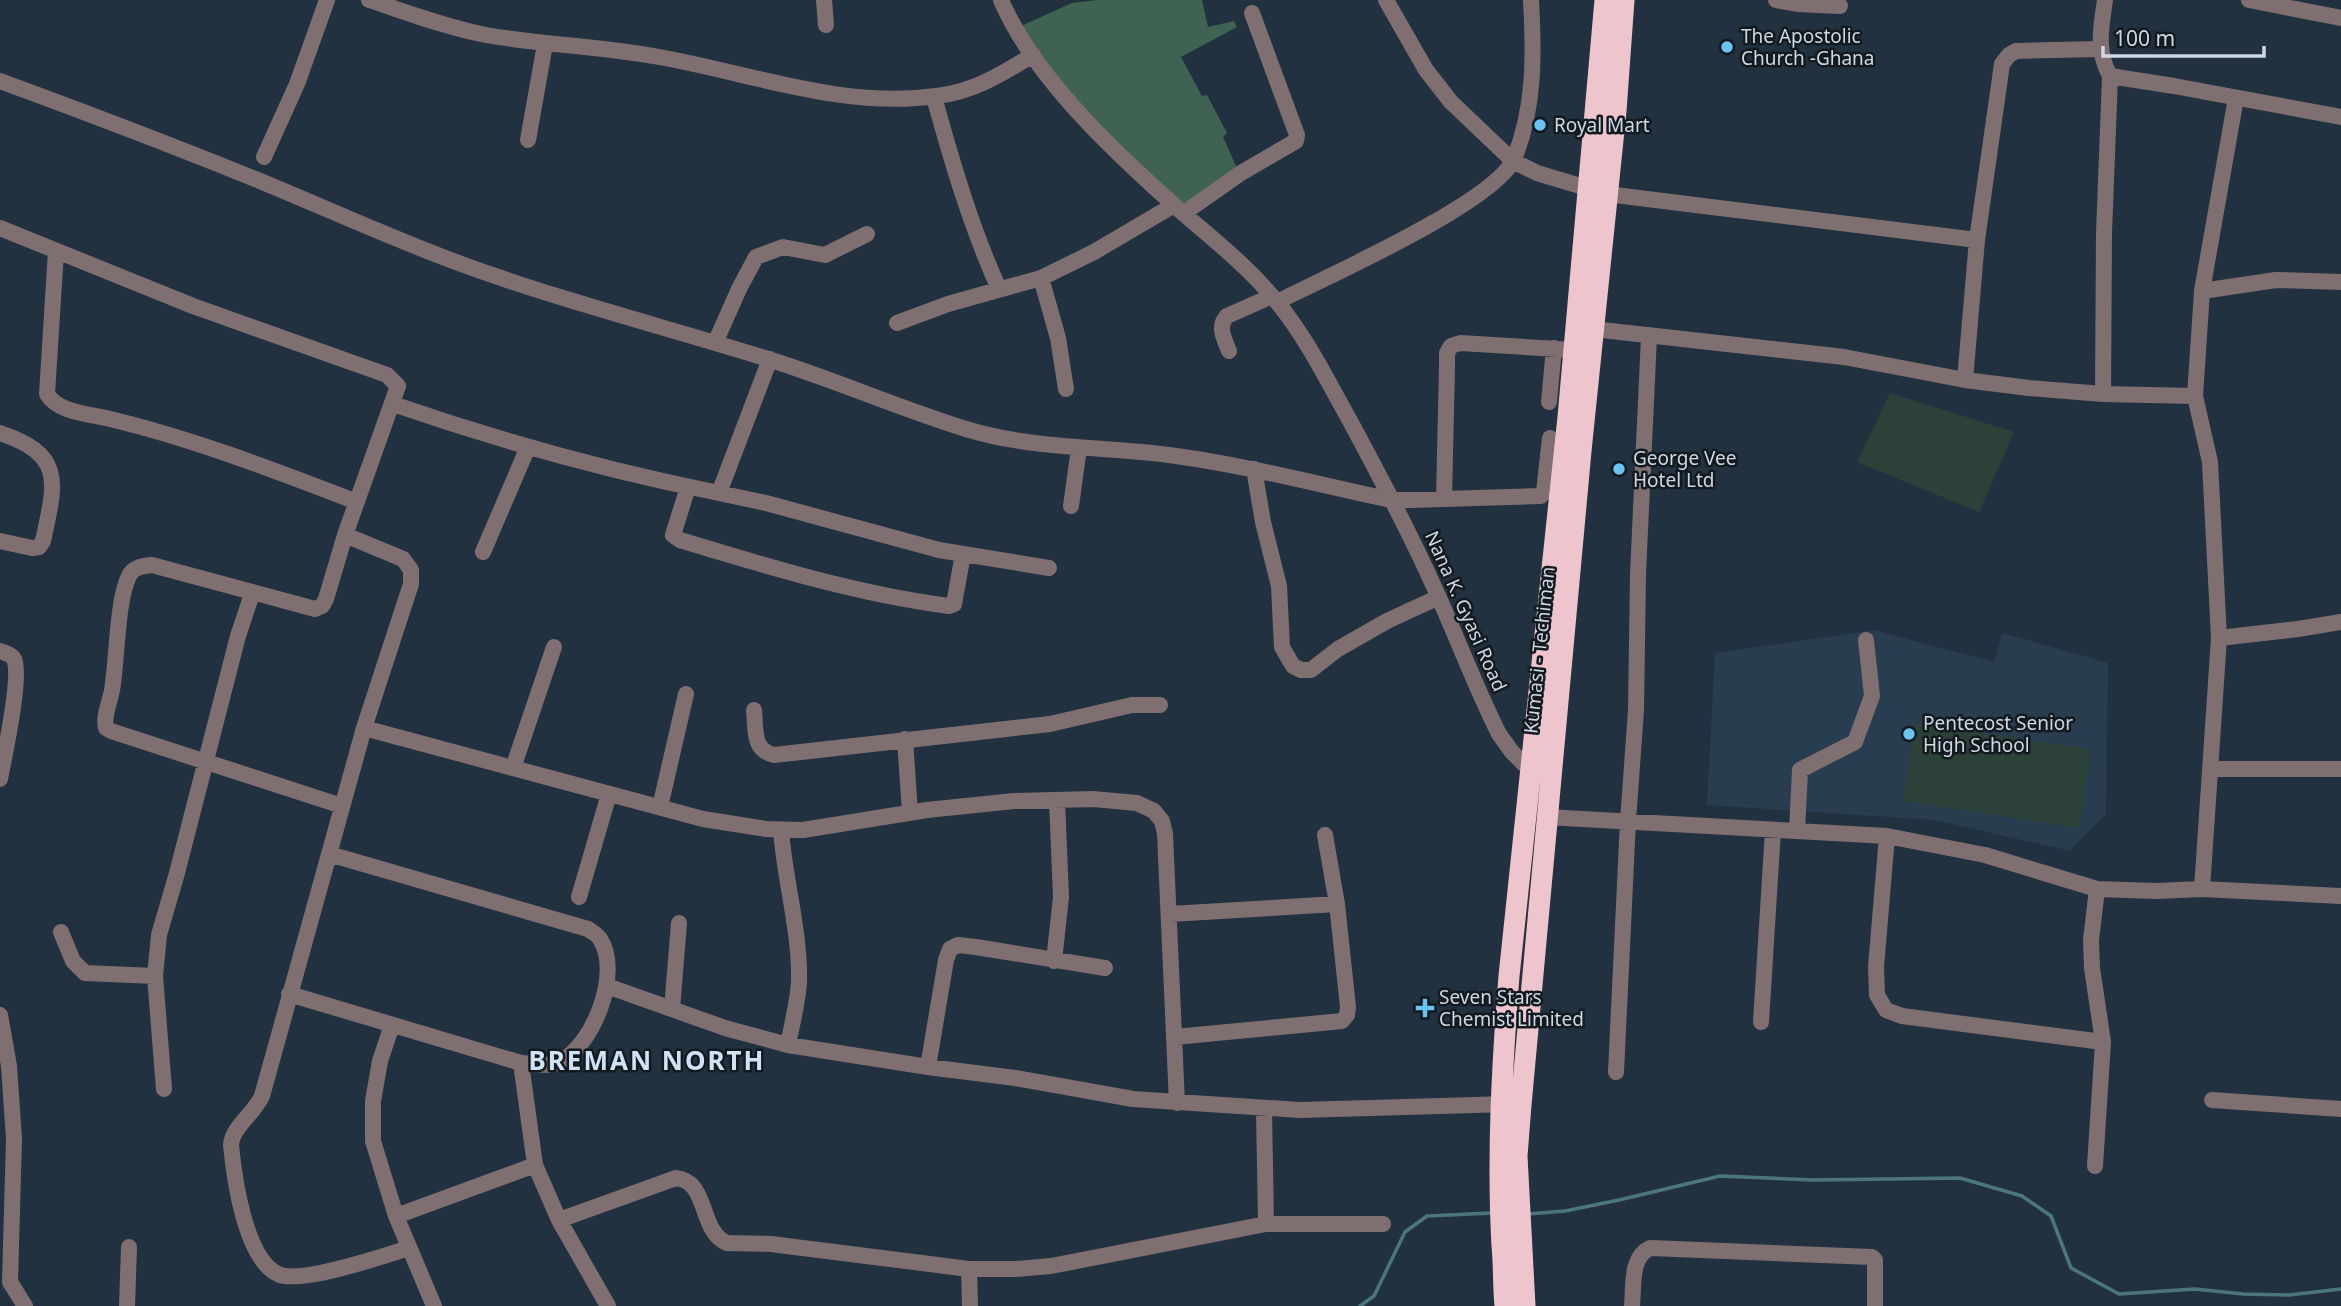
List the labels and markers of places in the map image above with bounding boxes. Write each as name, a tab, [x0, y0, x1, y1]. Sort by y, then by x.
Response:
place label: The Apostolic Church -Ghana	[1741, 23, 1875, 71]
marker: The Apostolic Church -Ghana	[1719, 39, 1735, 55]
place label: Royal Mart	[1554, 112, 1650, 138]
marker: Royal Mart	[1532, 117, 1548, 133]
place label: George Vee Hotel Ltd	[1633, 445, 1737, 493]
marker: George Vee Hotel Ltd	[1611, 461, 1627, 477]
place label: Pentecost Senior High School	[1923, 710, 2073, 758]
marker: Pentecost Senior High School	[1901, 726, 1917, 742]
place label: Seven Stars Chemist Limited	[1439, 984, 1584, 1032]
marker: Seven Stars Chemist Limited	[1417, 1000, 1433, 1016]

